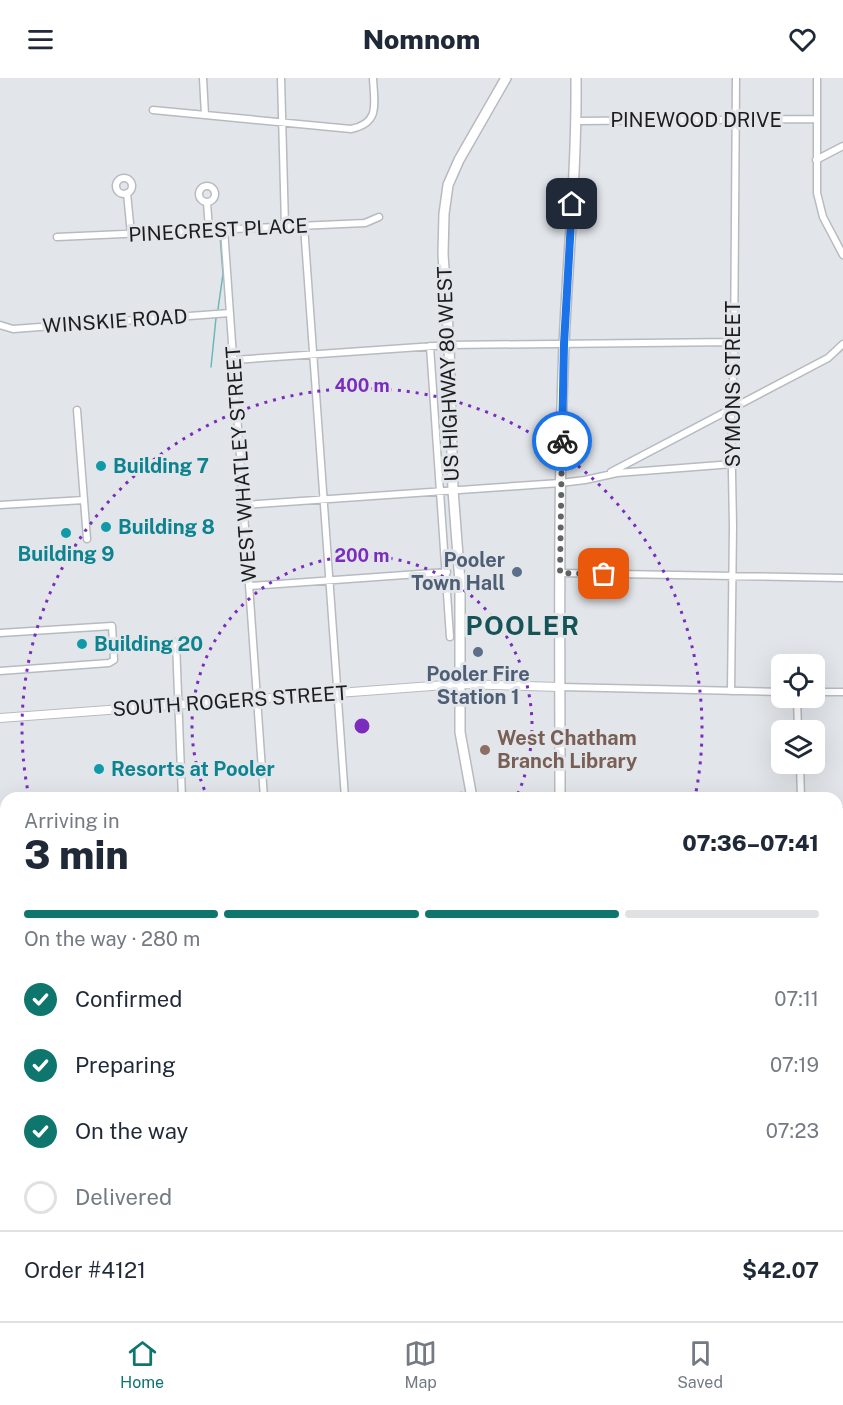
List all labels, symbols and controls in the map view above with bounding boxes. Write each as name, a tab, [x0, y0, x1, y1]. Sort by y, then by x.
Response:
icon: menu	[24, 23, 57, 56]
text: Nomnom	[363, 23, 480, 55]
icon: heart	[786, 23, 819, 56]
street label: PINEWOOD DRIVE	[610, 108, 782, 132]
pin	[546, 178, 597, 229]
icon: home	[555, 187, 588, 220]
street label: PINECREST PLACE	[128, 213, 308, 247]
street label: US HIGHWAY 80 WEST	[432, 266, 464, 482]
street label: SYMONS STREET	[721, 301, 745, 467]
street label: WINSKIE ROAD	[42, 304, 188, 338]
street label: WEST WHATLEY STREET	[221, 345, 261, 583]
text: 400 m	[334, 375, 390, 396]
courier	[532, 411, 592, 471]
icon: bike	[546, 425, 579, 458]
place label: Building 7	[113, 454, 209, 478]
marker: Building 7	[94, 459, 108, 473]
place label: Building 8	[118, 515, 215, 539]
marker: Building 8	[99, 520, 113, 534]
marker: Building 9	[59, 526, 73, 540]
place label: Building 9	[18, 542, 114, 566]
text: 200 m	[335, 545, 389, 566]
place label: Pooler Town Hall	[411, 548, 505, 595]
pin	[578, 548, 629, 599]
icon: bag	[587, 557, 620, 590]
marker: Pooler Town Hall	[510, 565, 524, 579]
district label: POOLER	[465, 610, 581, 641]
place label: Building 20	[94, 632, 203, 656]
marker: Building 20	[75, 637, 89, 651]
marker: Pooler Fire Station 1	[471, 645, 485, 659]
map controls	[771, 654, 825, 774]
button: locate	[771, 654, 825, 708]
place label: Pooler Fire Station 1	[426, 662, 530, 709]
street label: SOUTH ROGERS STREET	[112, 681, 349, 721]
centre of rings	[352, 716, 372, 736]
button: layers	[771, 720, 825, 774]
place label: West Chatham Branch Library	[497, 726, 637, 773]
marker: West Chatham Branch Library	[478, 743, 492, 757]
place label: Resorts at Pooler	[111, 757, 275, 781]
marker: Resorts at Pooler	[92, 762, 106, 776]
text: Arriving in	[24, 809, 119, 833]
text: 07:36–07:41	[682, 830, 819, 856]
text: 3 min	[24, 832, 129, 878]
text: On the way · 280 m	[24, 927, 200, 951]
icon: check	[24, 983, 57, 1016]
text: Confirmed	[75, 986, 182, 1012]
text: 07:11	[774, 987, 819, 1011]
icon: check	[24, 1049, 57, 1082]
text: Preparing	[75, 1052, 176, 1078]
text: 07:19	[770, 1053, 819, 1077]
icon: check	[24, 1115, 57, 1148]
text: On the way	[75, 1118, 188, 1144]
text: 07:23	[766, 1119, 819, 1143]
text: Delivered	[75, 1184, 172, 1210]
text: Order #4121	[24, 1257, 146, 1283]
text: $42.07	[742, 1257, 819, 1283]
tab: Home	[120, 1337, 164, 1392]
tab: Map	[404, 1337, 437, 1392]
tab: Saved	[677, 1337, 723, 1392]

